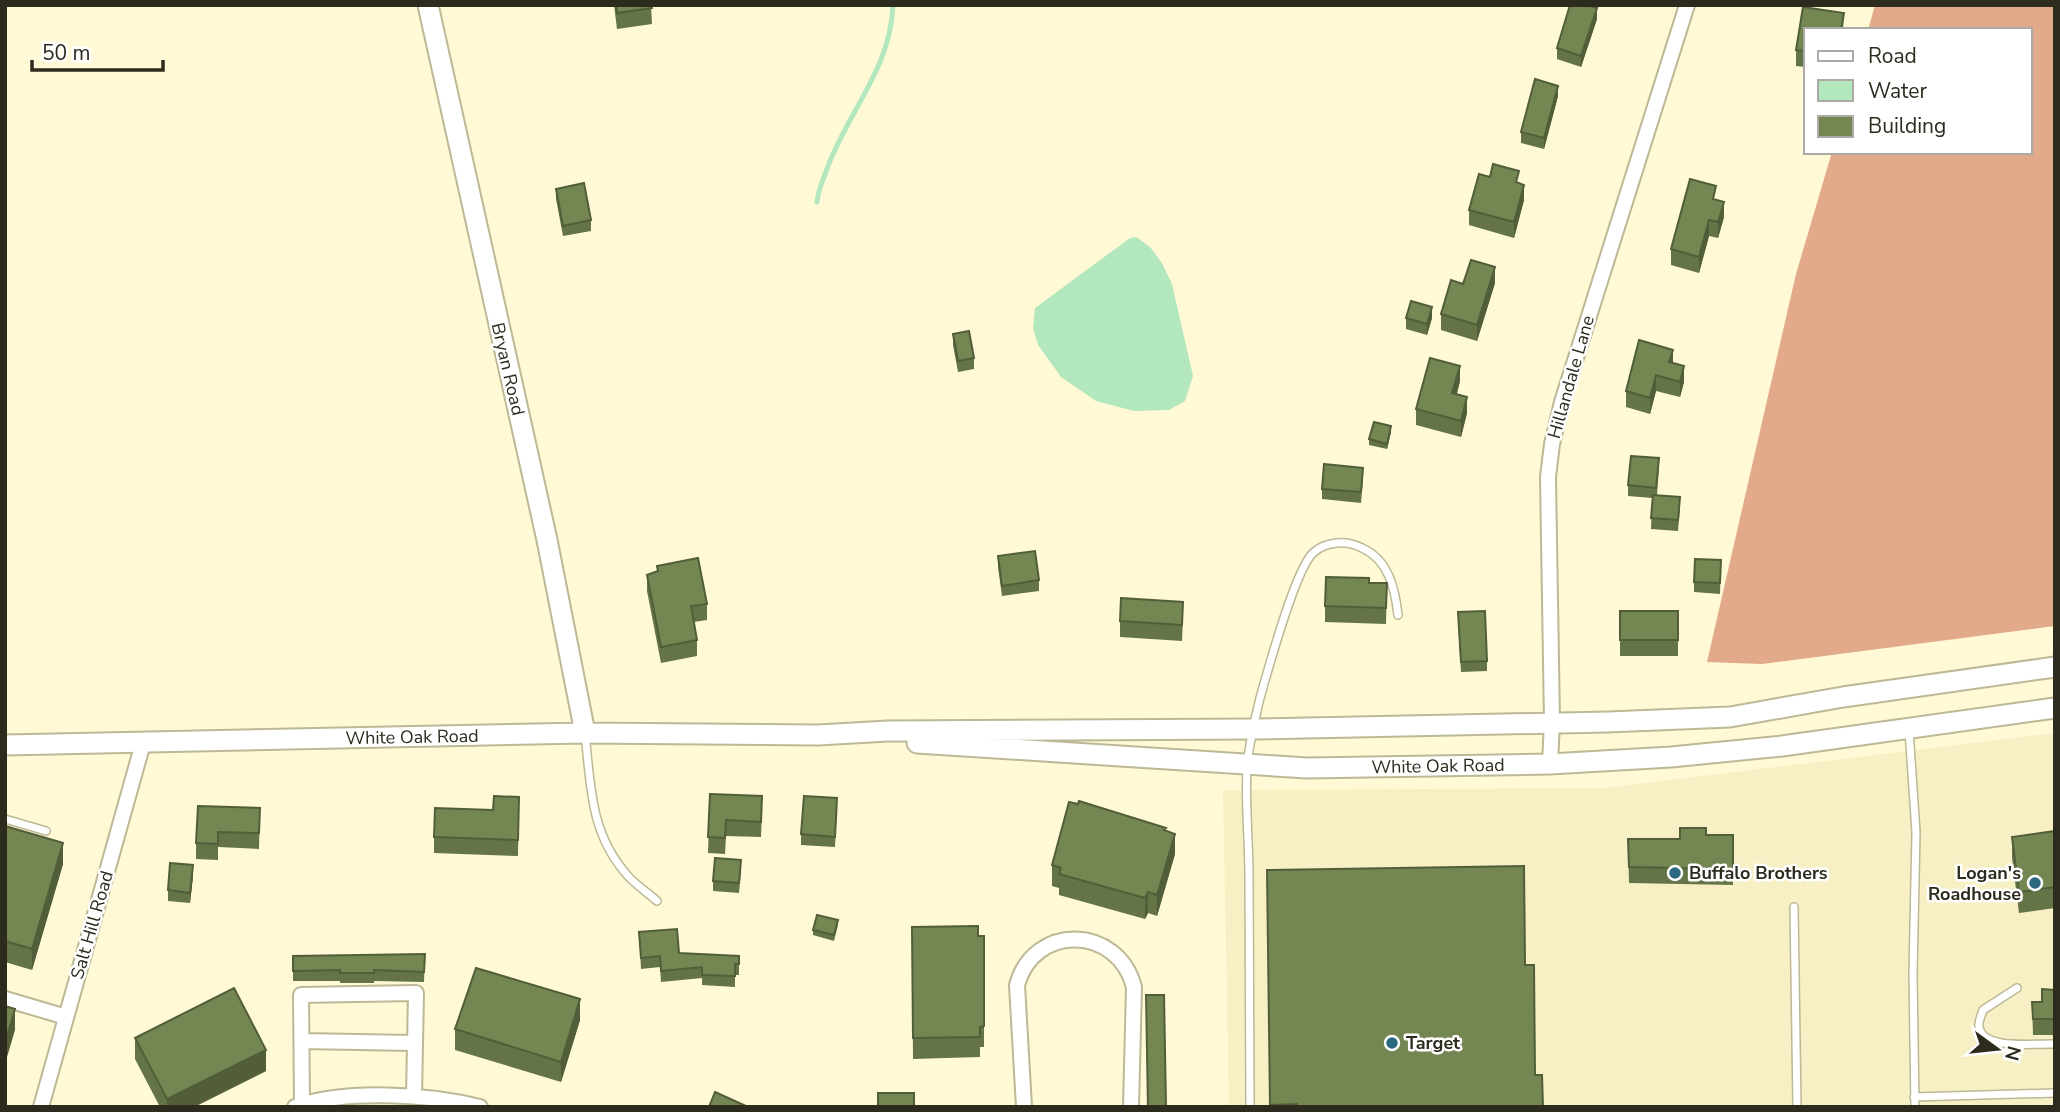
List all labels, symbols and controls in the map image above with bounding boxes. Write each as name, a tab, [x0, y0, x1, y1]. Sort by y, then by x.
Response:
scale bar	[32, 28, 163, 72]
legend	[1804, 28, 2032, 154]
text: 50 m	[42, 39, 91, 67]
text: Road	[1868, 42, 1917, 70]
text: Water	[1868, 77, 1927, 105]
text: Building	[1868, 112, 1946, 140]
street label: Hillandale Lane	[1542, 313, 1600, 441]
street label: Bryan Road	[486, 320, 530, 418]
street label: White Oak Road	[345, 724, 479, 750]
street label: White Oak Road	[1371, 753, 1505, 779]
place label: Buffalo Brothers	[1689, 861, 1828, 885]
place label: Logan's Roadhouse	[1928, 861, 2021, 906]
marker: Buffalo Brothers	[1667, 865, 1683, 881]
street label: Salt Hill Road	[65, 868, 119, 982]
marker: Logan's Roadhouse	[2027, 875, 2043, 891]
north arrow	[1962, 1014, 2032, 1084]
place label: Target	[1406, 1031, 1460, 1055]
marker: Target	[1384, 1035, 1400, 1051]
text: N	[1998, 1043, 2027, 1063]

